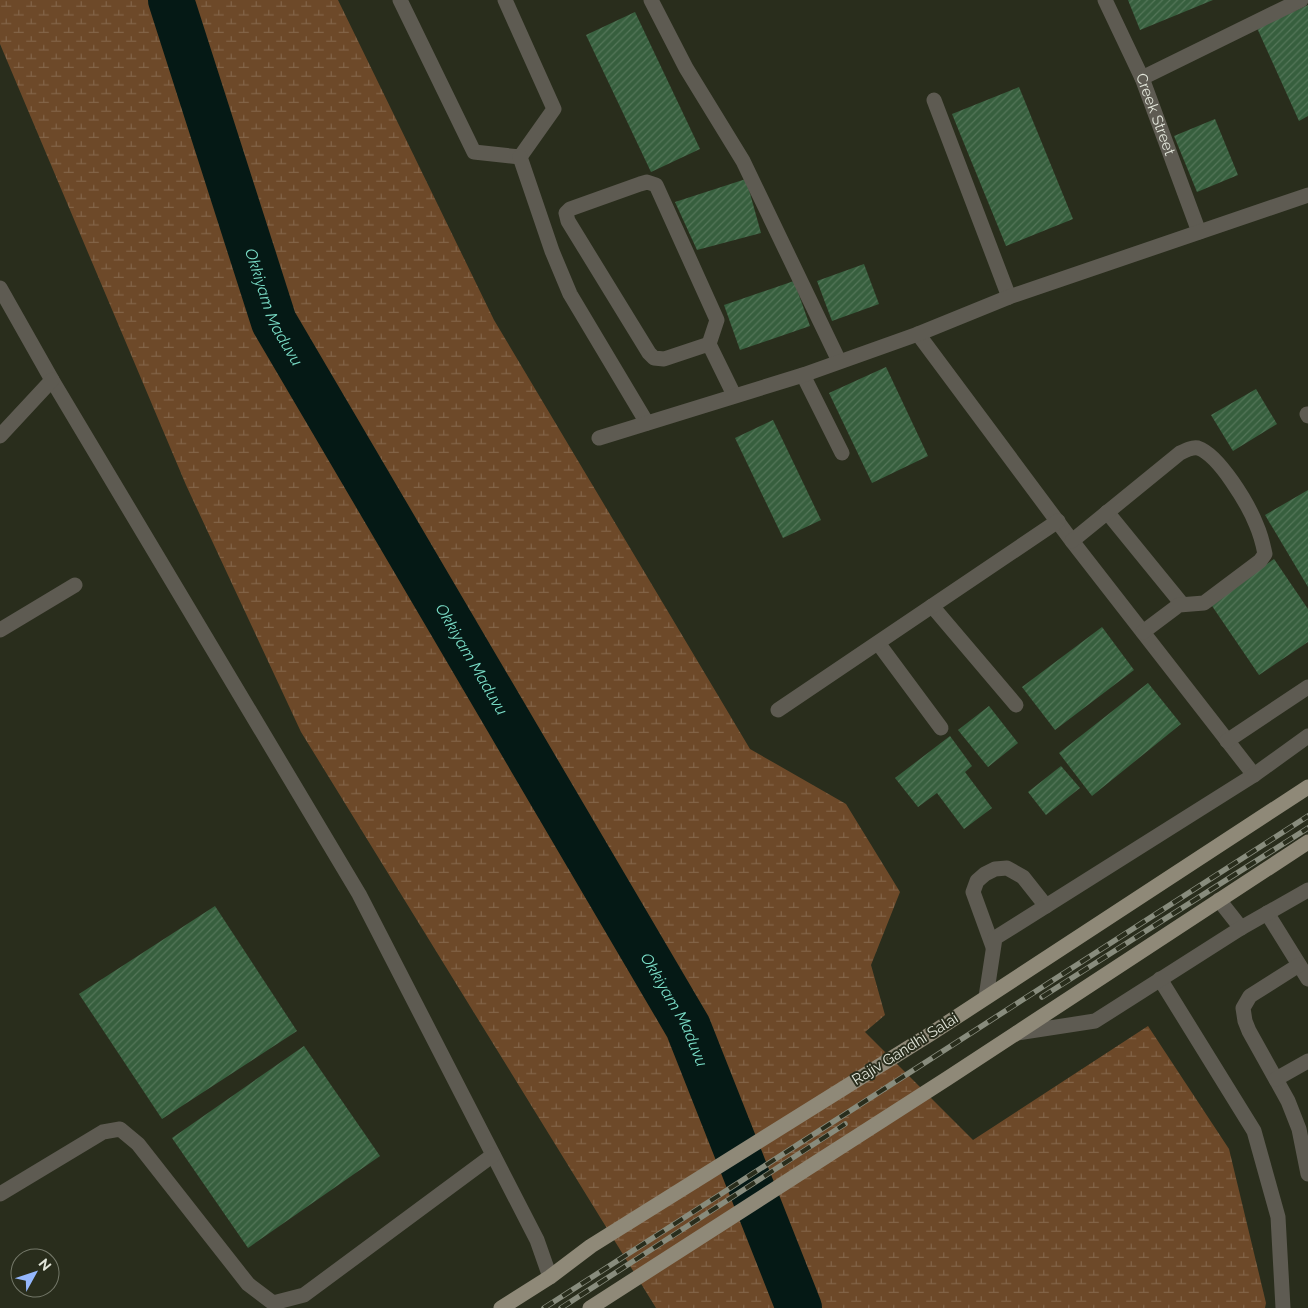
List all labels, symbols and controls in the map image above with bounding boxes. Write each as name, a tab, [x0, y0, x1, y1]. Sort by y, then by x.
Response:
street label: Creek Street	[1132, 71, 1179, 158]
water label: Okkiyam Maduvu	[241, 246, 307, 369]
water label: Okkiyam Maduvu	[432, 600, 512, 718]
water label: Okkiyam Maduvu	[637, 949, 712, 1069]
street label: Rajiv Gandhi Salai	[849, 1009, 961, 1089]
north arrow	[10, 1248, 60, 1298]
text: N	[35, 1255, 55, 1274]

